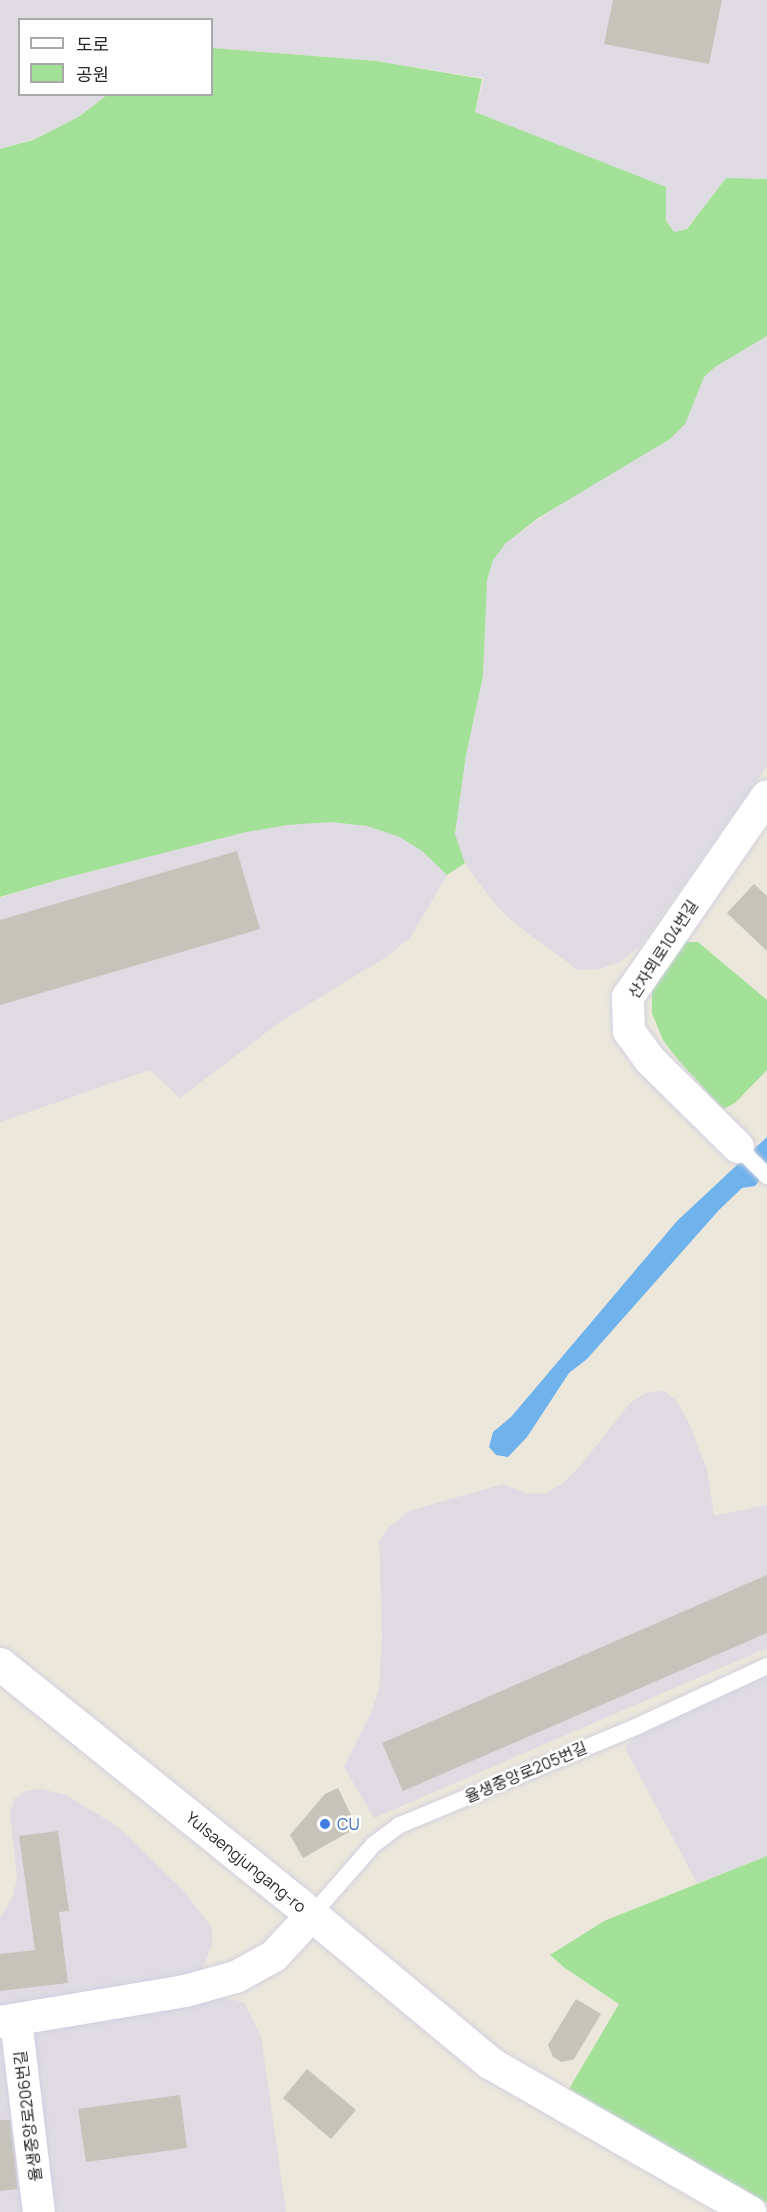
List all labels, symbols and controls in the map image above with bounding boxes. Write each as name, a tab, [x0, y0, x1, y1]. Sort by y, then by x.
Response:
legend	[18, 18, 213, 96]
text: 도로	[76, 32, 109, 56]
text: 공원	[76, 62, 109, 86]
street label: 산자뫼로104번길	[624, 896, 702, 1002]
street label: 율생중앙로205번길	[462, 1738, 590, 1806]
street label: Yulsaengjungang-ro	[182, 1808, 310, 1916]
place label: CU	[337, 1814, 360, 1834]
marker: CU	[318, 1817, 332, 1831]
street label: 율생중앙로206번길	[10, 2049, 46, 2183]

